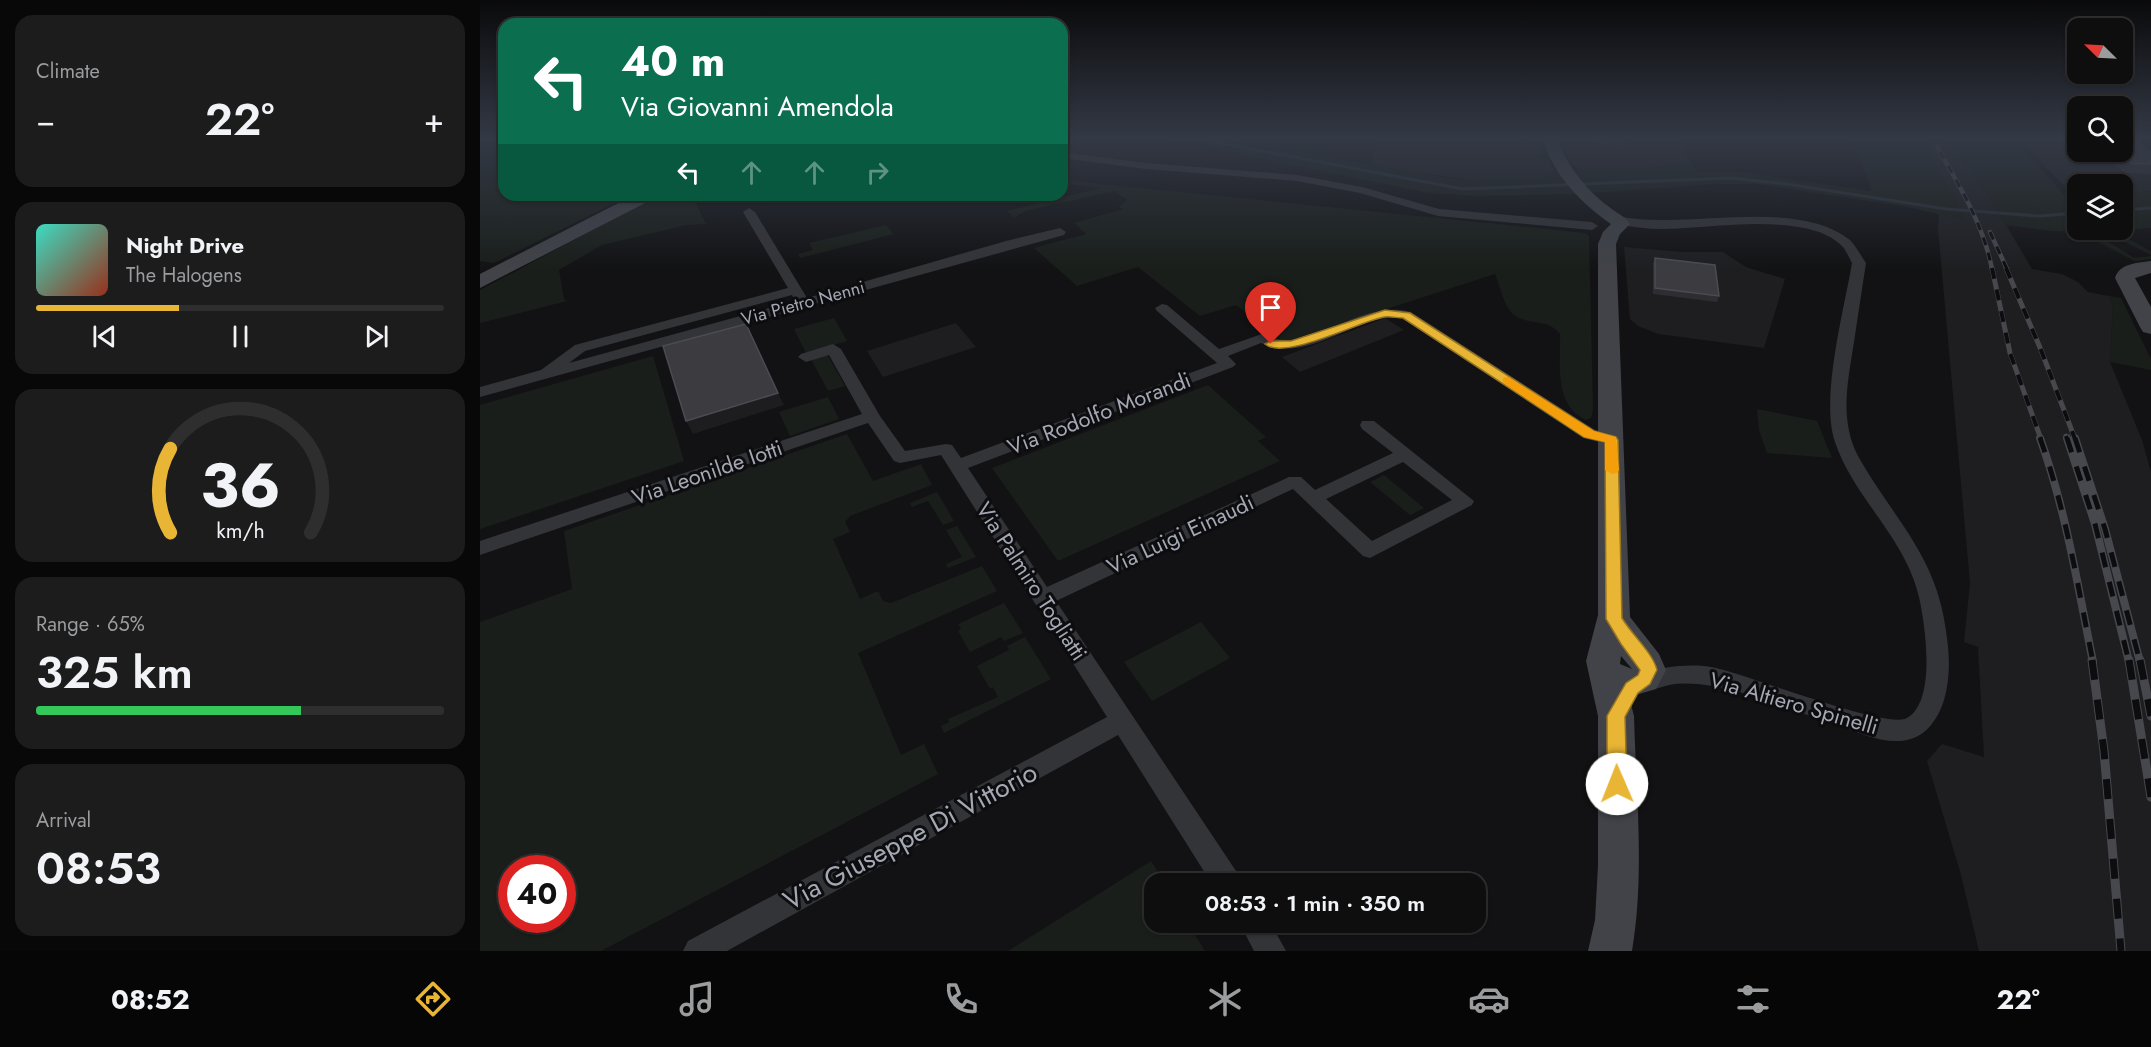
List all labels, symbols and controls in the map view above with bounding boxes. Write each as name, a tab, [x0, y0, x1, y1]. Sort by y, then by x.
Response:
north arrow	[2067, 18, 2133, 84]
map controls	[2067, 18, 2133, 240]
text: 40 m	[621, 31, 725, 92]
icon: left	[522, 42, 600, 120]
text: Climate	[36, 57, 100, 86]
text: 22°	[205, 87, 274, 152]
text: Via Giovanni Amendola	[621, 87, 894, 126]
button: search	[2067, 96, 2133, 162]
text: −	[36, 97, 55, 144]
text: +	[424, 97, 444, 144]
icon: left	[672, 156, 705, 189]
icon: ahead	[735, 156, 768, 189]
icon: ahead	[798, 156, 831, 189]
icon: right	[861, 156, 894, 189]
button: layers	[2067, 174, 2133, 240]
text: Night Drive	[126, 229, 244, 261]
text: The Halogens	[126, 261, 242, 290]
street label: Via Pietro Nenni	[738, 274, 868, 332]
pin	[1245, 282, 1296, 344]
icon: arrive	[1254, 291, 1287, 324]
icon: previous	[88, 320, 121, 353]
icon: pause	[224, 320, 257, 353]
icon: next	[360, 320, 393, 353]
street label: Via Rodolfo Morandi	[1003, 363, 1195, 463]
street label: Via Leonilde Iotti	[627, 431, 787, 513]
text: 36	[200, 440, 280, 530]
street label: Via Luigi Einaudi	[1101, 486, 1259, 582]
street label: Via Palmiro Togliatti	[969, 495, 1095, 667]
text: km/h	[216, 515, 264, 546]
text: Range · 65%	[36, 610, 145, 639]
text: 325 km	[36, 640, 193, 705]
street label: Via Altiero Spinelli	[1706, 664, 1882, 742]
street label: Via Giuseppe Di Vittorio	[776, 752, 1044, 920]
position arrow	[1585, 752, 1649, 816]
text: Arrival	[36, 806, 91, 835]
text: 08:53	[36, 836, 161, 901]
speed limit sign: 40	[498, 855, 576, 933]
text: 08:53 · 1 min · 350 m	[1205, 887, 1425, 919]
icon: directions	[412, 978, 454, 1020]
icon: music	[676, 978, 718, 1020]
icon: phone	[940, 978, 982, 1020]
icon: climate	[1204, 978, 1246, 1020]
icon: car	[1468, 978, 1510, 1020]
icon: filters	[1732, 978, 1774, 1020]
text: 08:52	[111, 980, 190, 1019]
text: 22°	[1996, 980, 2040, 1019]

